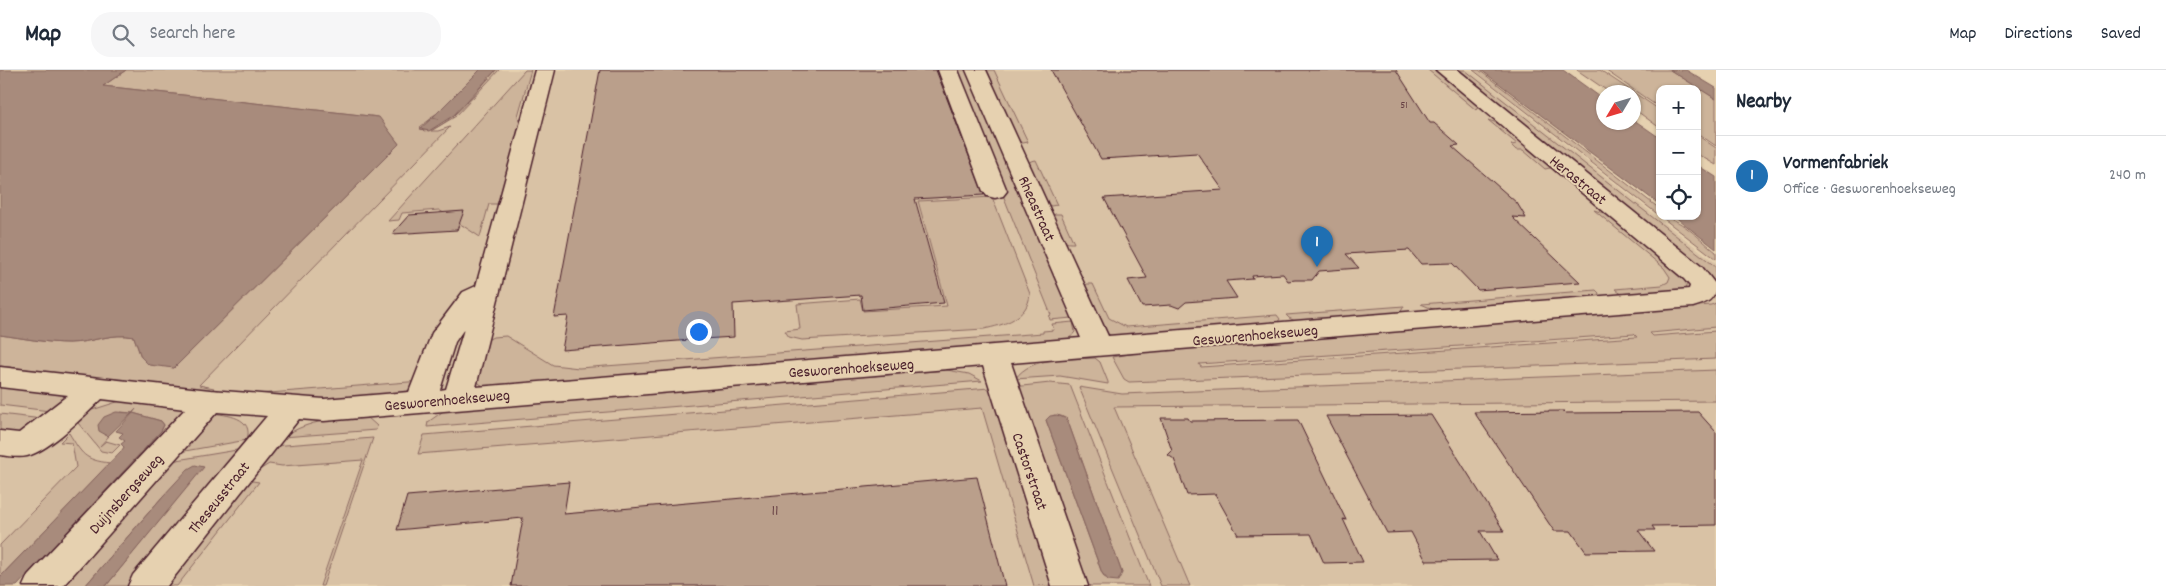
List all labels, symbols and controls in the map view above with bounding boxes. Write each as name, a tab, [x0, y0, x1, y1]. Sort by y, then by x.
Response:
search box	[91, 12, 441, 57]
text: Map	[25, 18, 61, 52]
icon: search	[109, 21, 137, 49]
text: Search here	[149, 21, 235, 48]
text: Map	[1949, 22, 1976, 47]
text: Directions	[2004, 22, 2073, 47]
text: Saved	[2101, 22, 2141, 47]
north arrow	[1596, 85, 1641, 130]
map controls	[1656, 85, 1701, 220]
button: +	[1656, 85, 1701, 130]
text: Nearby	[1736, 88, 1791, 118]
house number: 51	[1400, 98, 1408, 114]
button: −	[1656, 130, 1701, 175]
street label: Herastraat	[1544, 151, 1611, 211]
text: Vormenfabriek	[1783, 151, 1888, 178]
text: 1	[1750, 164, 1754, 187]
text: 240 m	[2109, 164, 2146, 187]
street label: Rheastraat	[1011, 173, 1060, 245]
button: locate	[1656, 175, 1701, 220]
text: Office · Gesworenhoekseweg	[1783, 178, 1956, 201]
pin: 1	[1301, 226, 1333, 267]
your location	[686, 319, 712, 345]
street label: Gesworenhoekseweg	[1192, 320, 1319, 353]
street label: Gesworenhoekseweg	[788, 354, 915, 385]
street label: Gesworenhoekseweg	[384, 385, 511, 418]
street label: Castorstraat	[1005, 430, 1053, 514]
street label: Duijnsbergseweg	[84, 449, 169, 540]
street label: Theseusstraat	[183, 457, 257, 540]
house number: 11	[771, 500, 779, 523]

